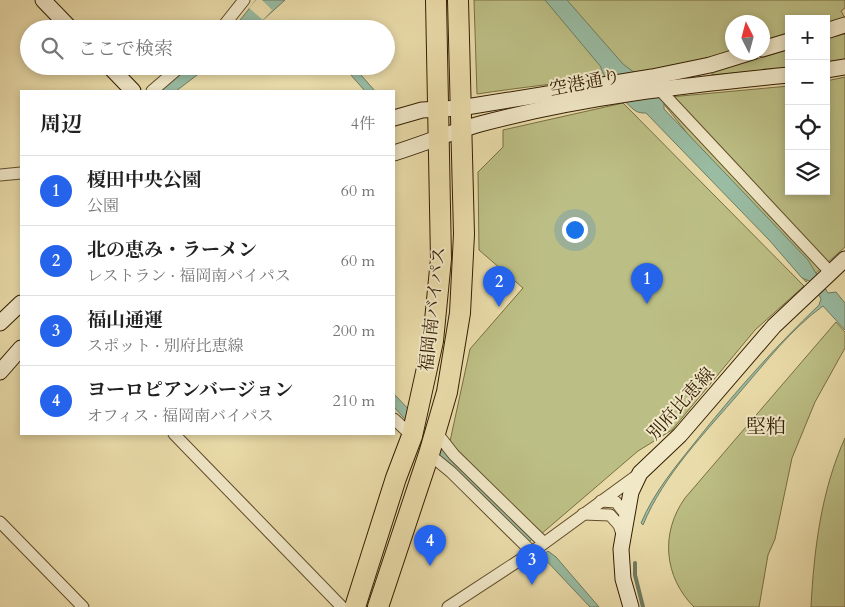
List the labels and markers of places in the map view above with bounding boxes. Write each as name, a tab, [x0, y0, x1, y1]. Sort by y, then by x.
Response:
pin: 1	[631, 263, 663, 304]
pin: 2	[483, 266, 515, 307]
pin: 4	[414, 525, 446, 566]
pin: 3	[516, 544, 548, 585]

